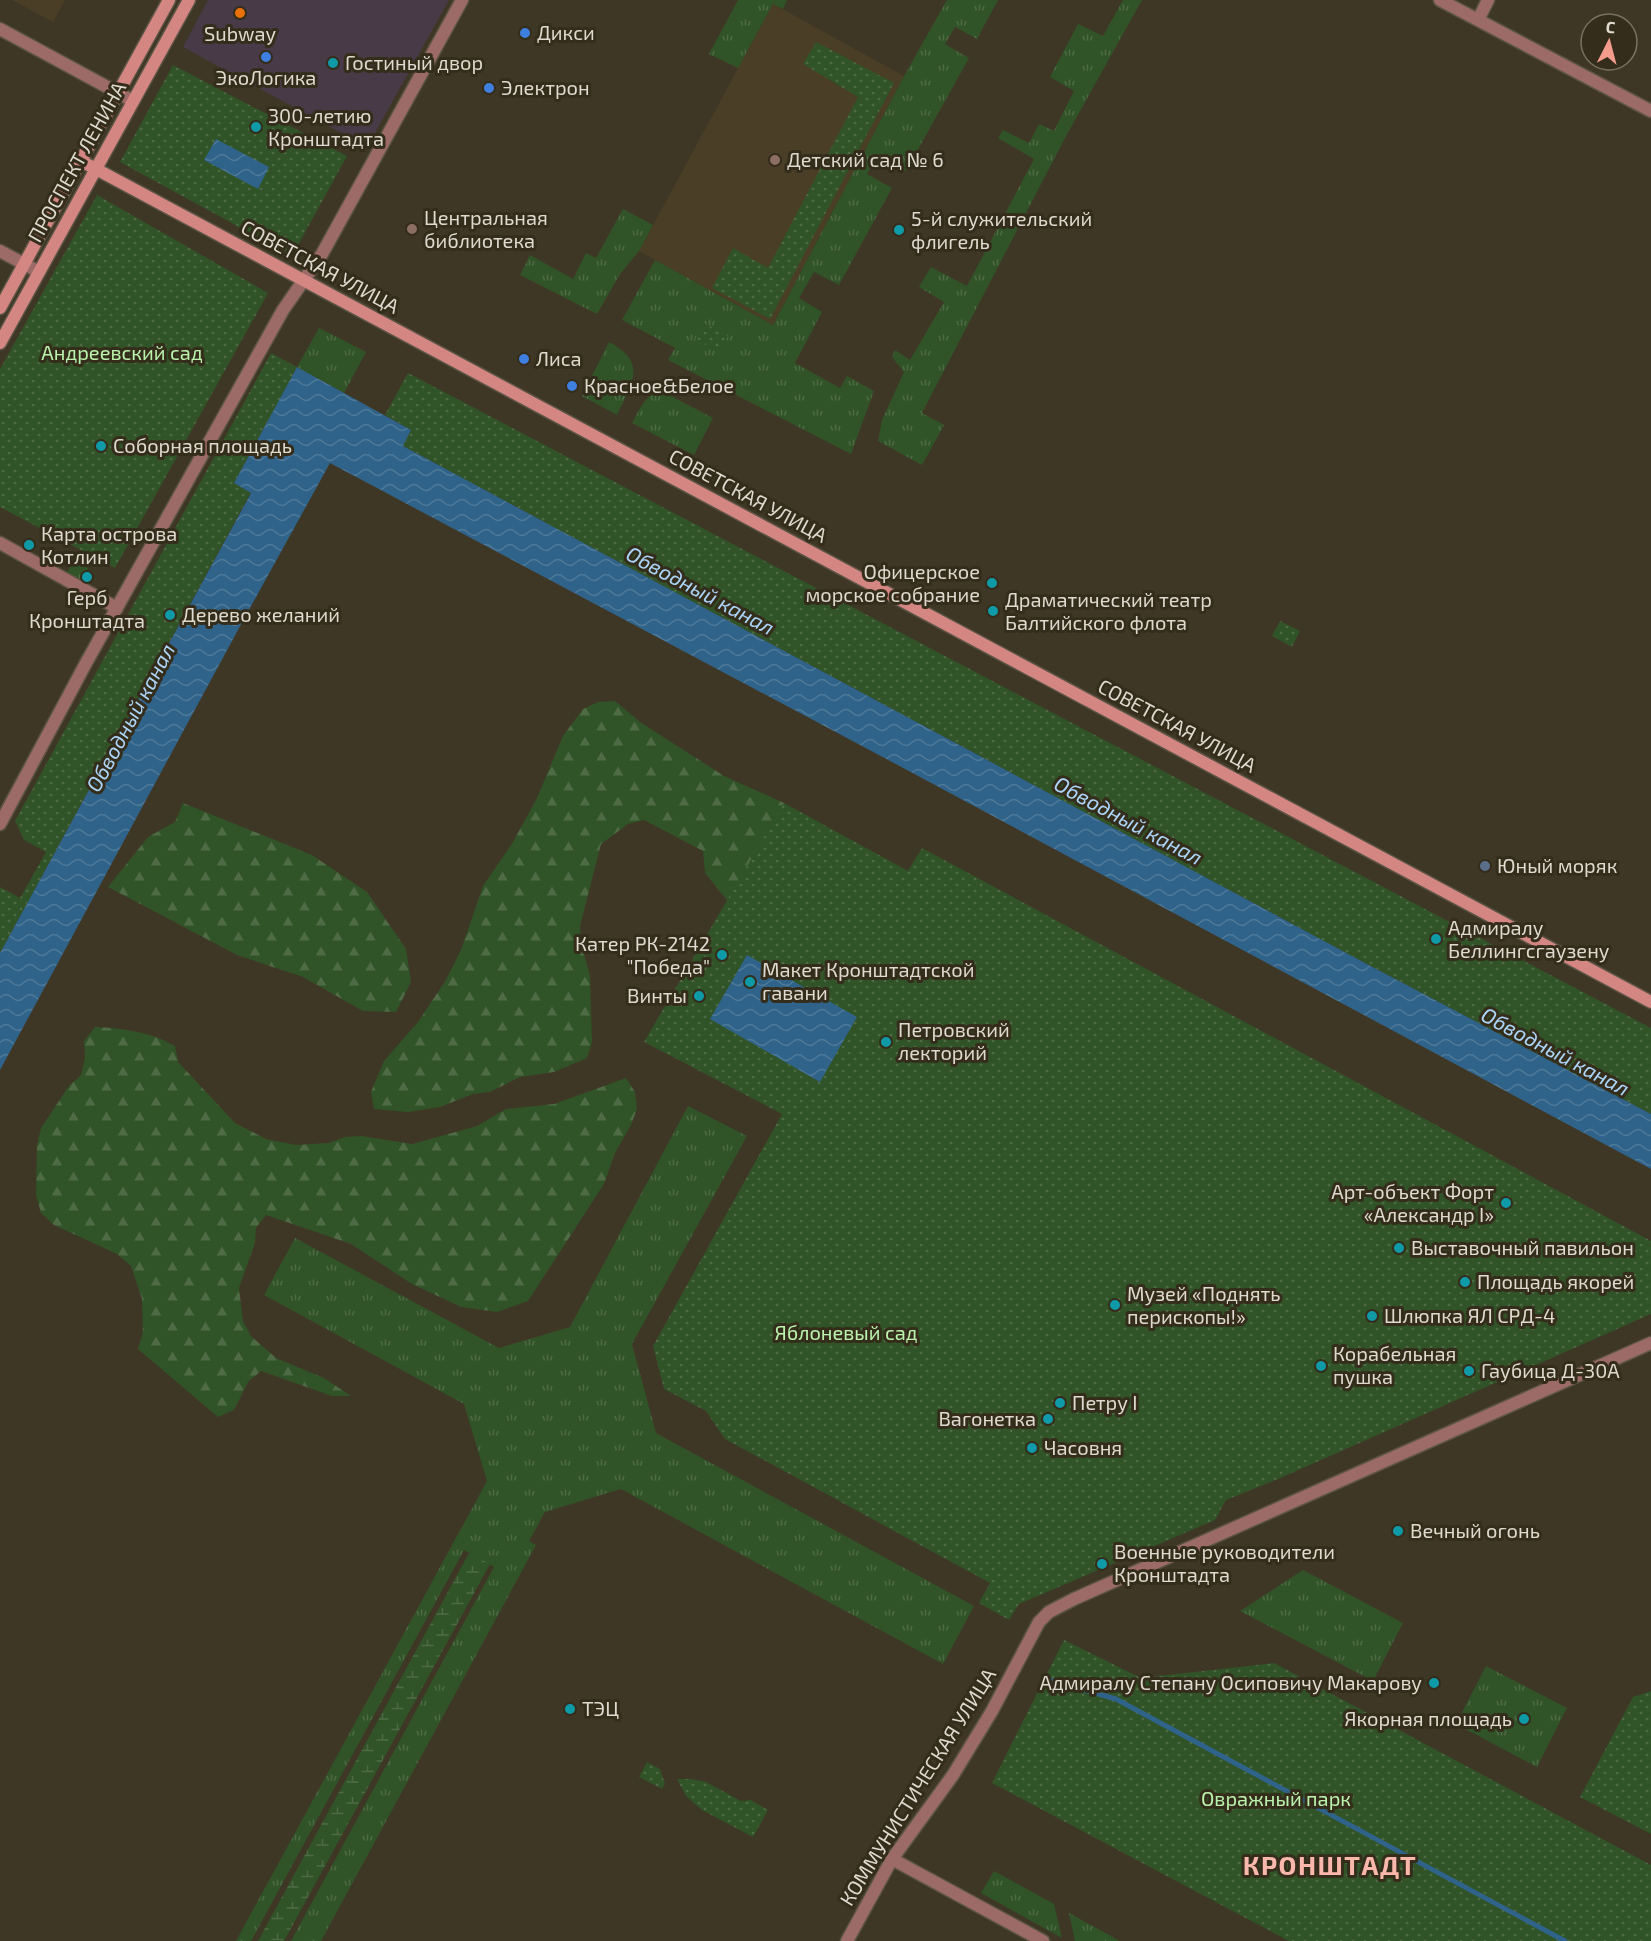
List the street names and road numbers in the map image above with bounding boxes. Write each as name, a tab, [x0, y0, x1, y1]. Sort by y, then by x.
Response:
street label: ПРОСПЕКТ ЛЕНИНА	[22, 77, 130, 246]
street label: СОВЕТСКАЯ УЛИЦА	[237, 214, 404, 318]
street label: СОВЕТСКАЯ УЛИЦА	[665, 443, 832, 547]
street label: СОВЕТСКАЯ УЛИЦА	[1094, 673, 1261, 777]
street label: КОММУНИСТИЧЕСКАЯ УЛИЦА	[834, 1663, 1001, 1910]

